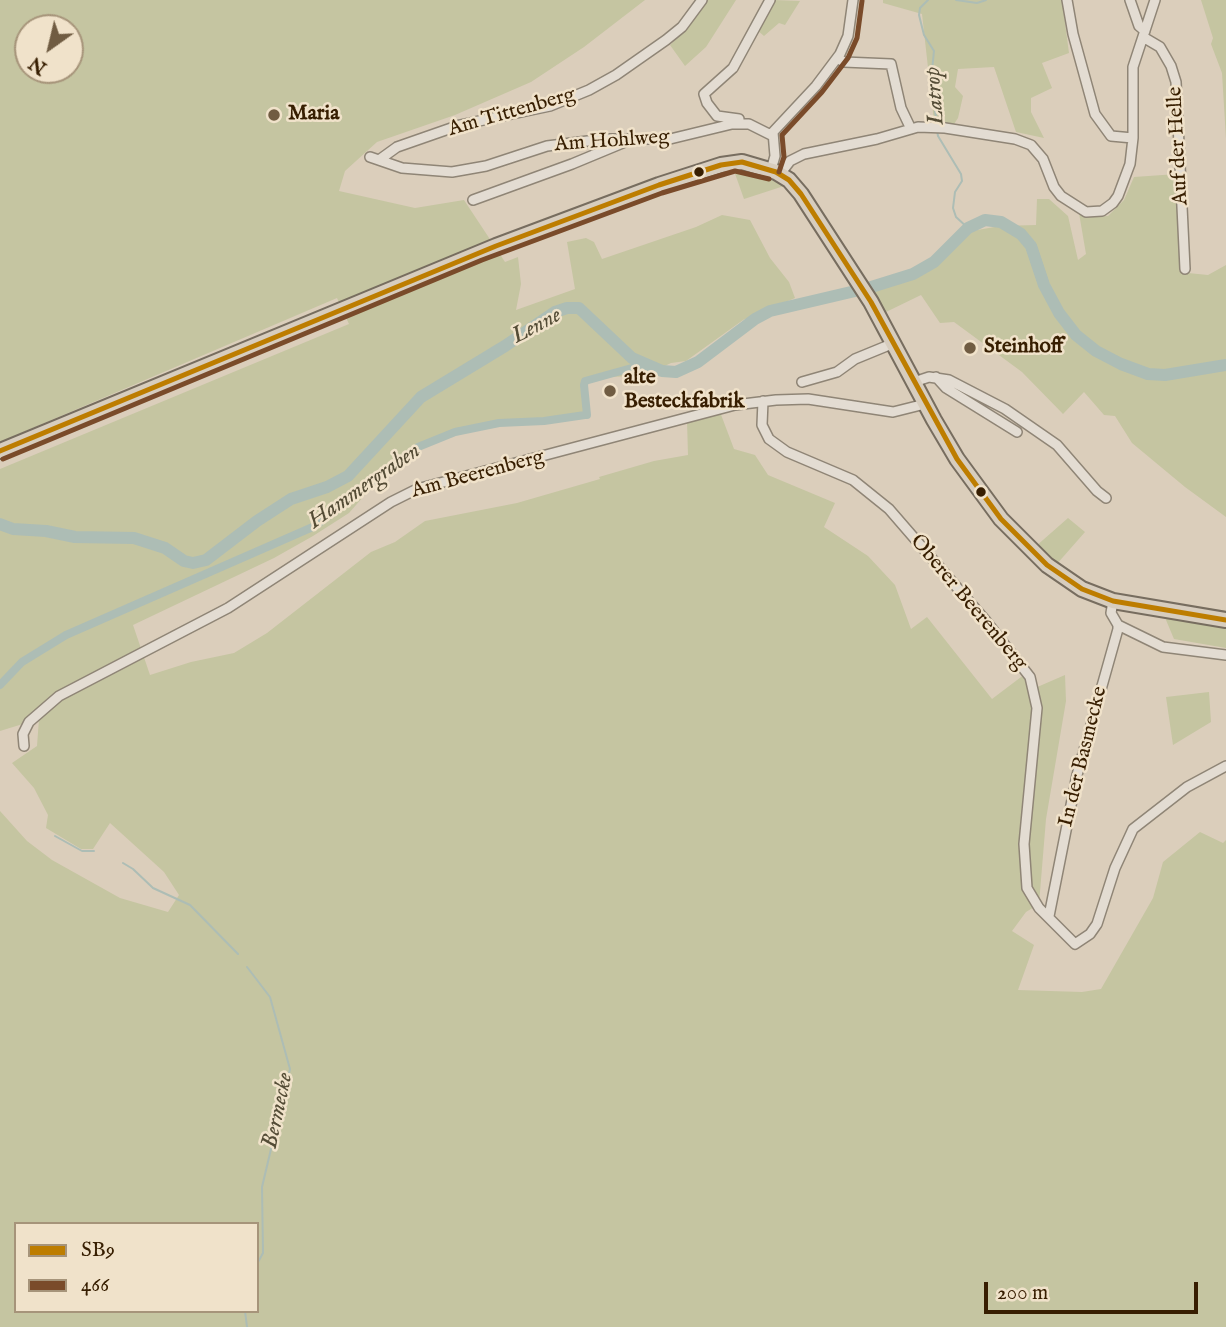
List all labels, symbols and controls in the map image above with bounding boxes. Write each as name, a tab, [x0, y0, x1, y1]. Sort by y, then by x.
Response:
north arrow	[14, 14, 84, 84]
text: N	[25, 50, 52, 79]
water label: Latrop	[920, 66, 952, 126]
street label: Am Tittenberg	[446, 83, 578, 143]
street label: Auf der Helle	[1163, 86, 1195, 206]
place label: Maria	[288, 102, 339, 128]
marker: Maria	[266, 107, 282, 123]
street label: Am Hohlweg	[554, 125, 670, 159]
unlabelled marker	[692, 165, 706, 179]
water label: Lenne	[508, 303, 566, 351]
place label: Steinhoff	[984, 335, 1063, 361]
marker: Steinhoff	[962, 340, 978, 356]
place label: alte Besteckfabrik	[624, 366, 744, 416]
marker: alte Besteckfabrik	[602, 383, 618, 399]
water label: Hammergraben	[303, 438, 427, 536]
street label: Am Beerenberg	[409, 445, 547, 505]
unlabelled marker	[974, 485, 988, 499]
street label: Oberer Beerenberg	[904, 530, 1032, 676]
street label: In der Basmecke	[1054, 684, 1114, 830]
water label: Bermecke	[257, 1070, 301, 1152]
legend	[14, 1222, 259, 1313]
text: SB9	[81, 1237, 115, 1264]
scale bar	[988, 1268, 1202, 1312]
text: 466	[81, 1272, 109, 1299]
text: 200 m	[997, 1280, 1048, 1307]

